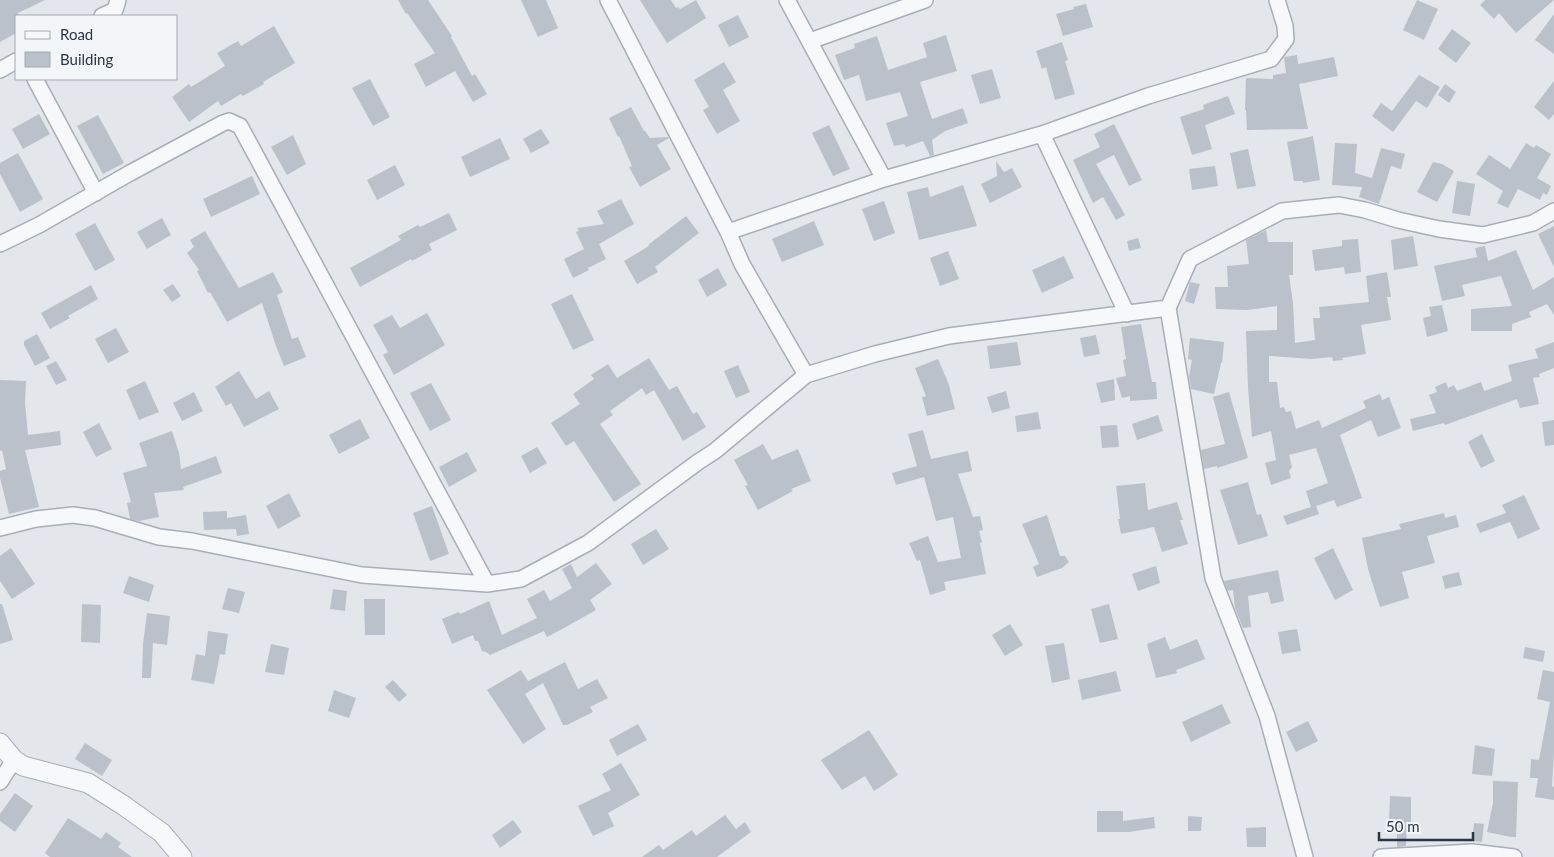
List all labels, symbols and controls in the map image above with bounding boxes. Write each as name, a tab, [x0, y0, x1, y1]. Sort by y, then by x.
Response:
legend	[15, 15, 178, 80]
text: Road	[60, 25, 93, 43]
text: Building	[60, 50, 113, 68]
scale bar	[1379, 810, 1473, 842]
text: 50 m	[1386, 817, 1420, 835]

